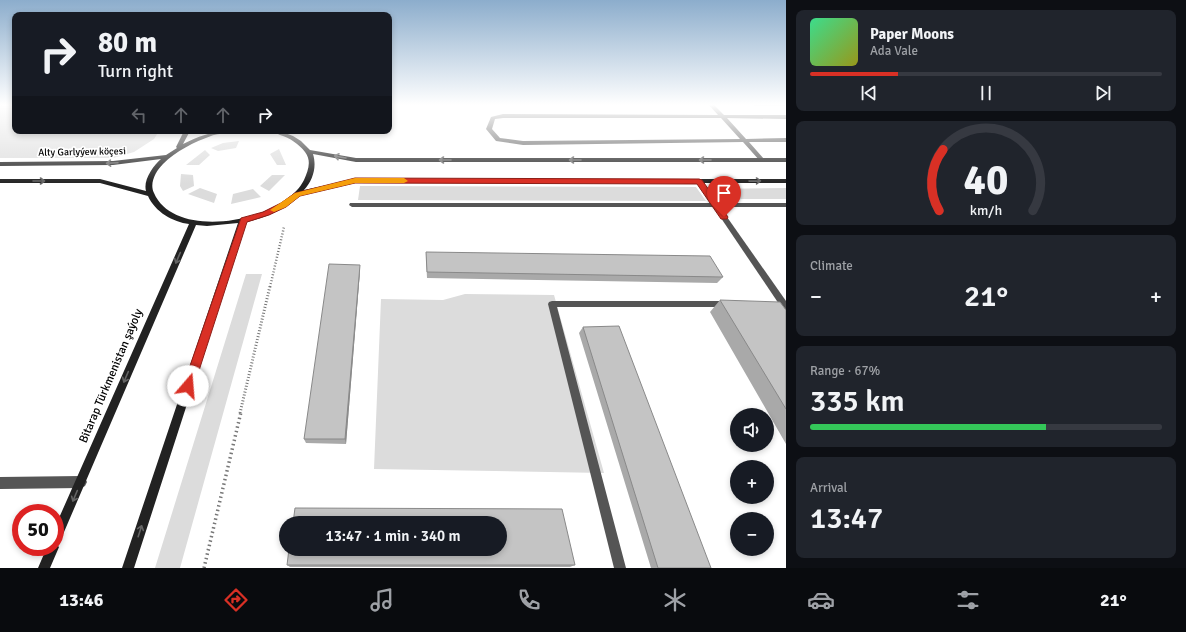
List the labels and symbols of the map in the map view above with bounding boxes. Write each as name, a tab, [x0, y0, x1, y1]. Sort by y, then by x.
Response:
street label: Alty Garlyýew köçesi	[38, 145, 126, 159]
one-way arrow	[334, 153, 347, 161]
one-way arrow	[439, 156, 452, 164]
one-way arrow	[569, 156, 582, 164]
one-way arrow	[699, 156, 712, 164]
one-way arrow	[106, 159, 119, 167]
pin	[707, 176, 741, 217]
one-way arrow	[32, 177, 45, 185]
one-way arrow	[748, 177, 761, 185]
one-way arrow	[174, 251, 181, 263]
street label: Bitarap Türkmenistan şaýoly	[76, 306, 146, 445]
position arrow	[167, 365, 209, 407]
one-way arrow	[122, 371, 129, 383]
one-way arrow	[70, 490, 78, 502]
speed limit sign: 50	[12, 504, 64, 556]
one-way arrow	[137, 525, 145, 537]

